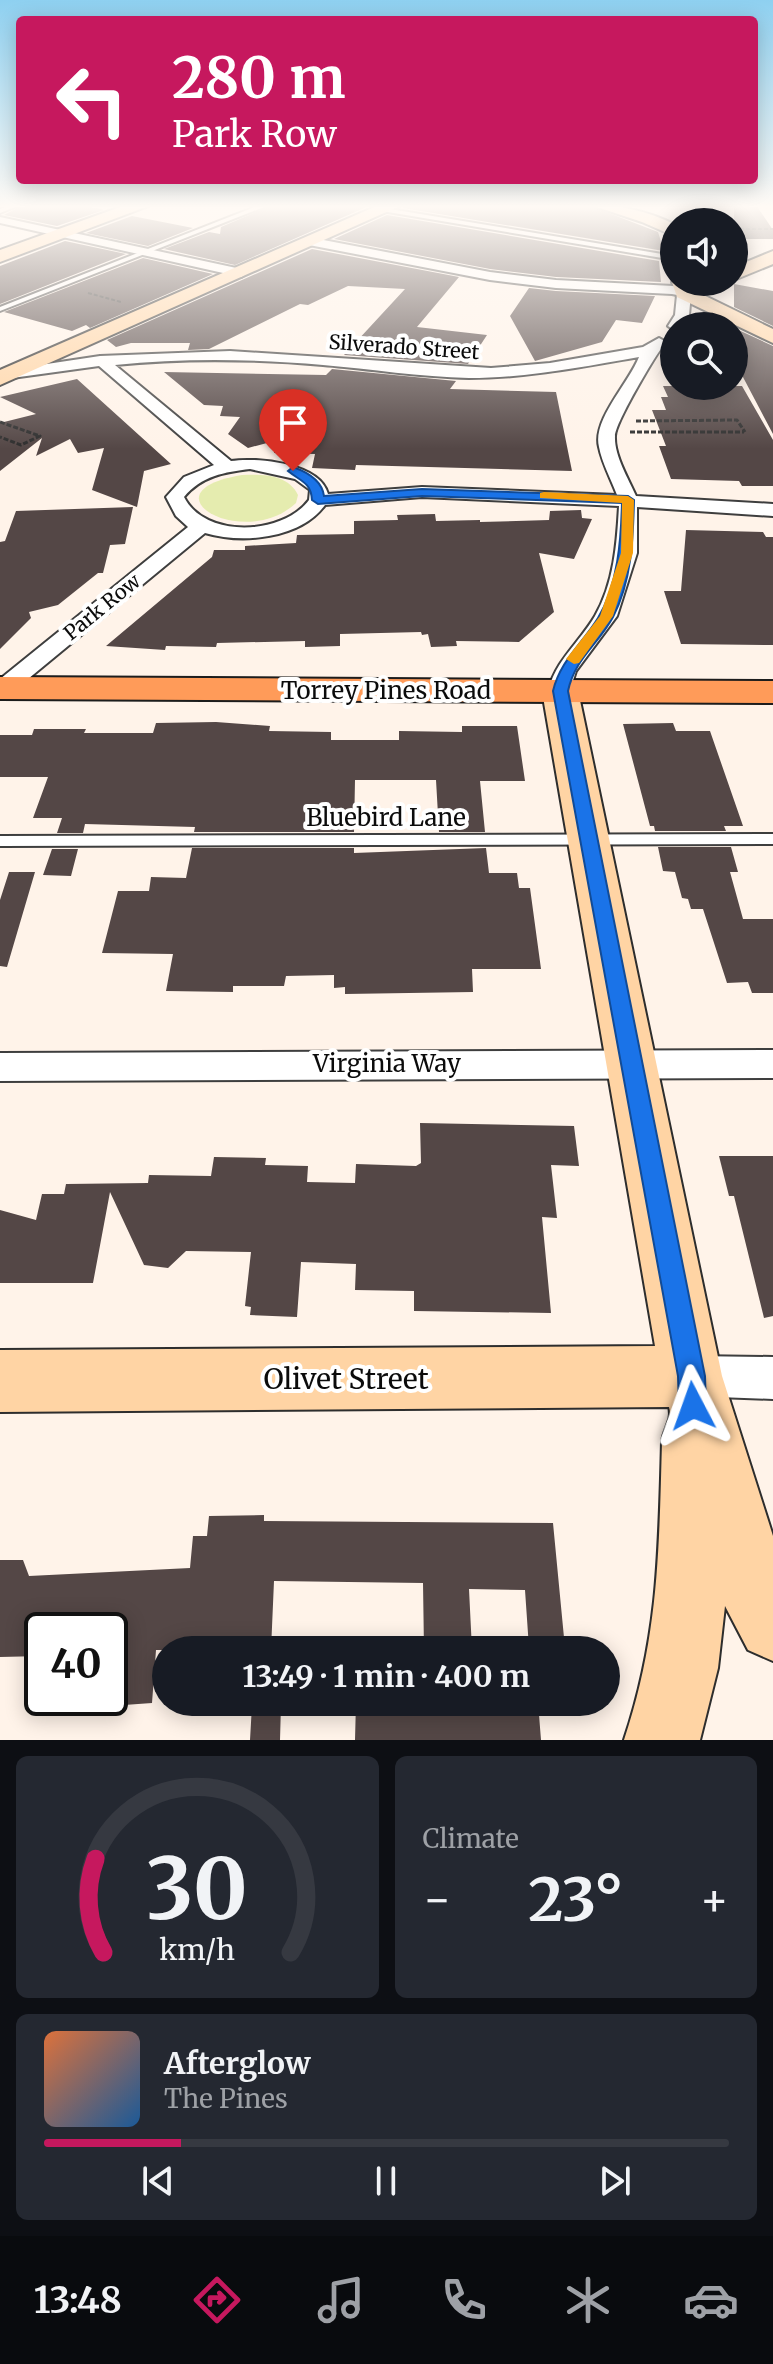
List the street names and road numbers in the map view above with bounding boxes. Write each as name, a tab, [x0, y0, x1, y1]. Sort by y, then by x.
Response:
street label: Silverado Street	[328, 329, 480, 364]
street label: Park Row	[58, 567, 146, 645]
street label: Torrey Pines Road	[281, 675, 491, 706]
street label: Bluebird Lane	[306, 802, 466, 833]
street label: Virginia Way	[312, 1048, 461, 1079]
street label: Olivet Street	[263, 1361, 429, 1397]

